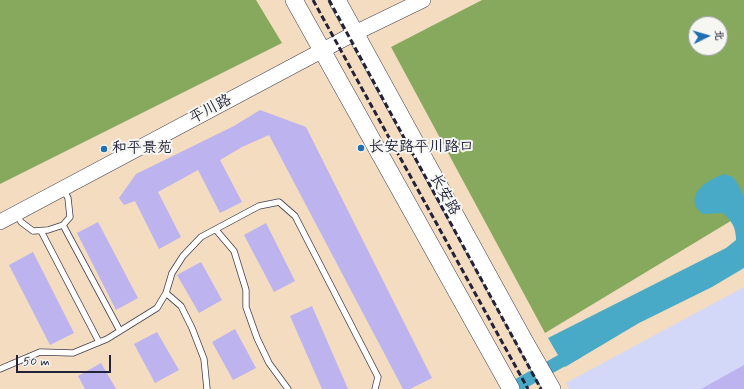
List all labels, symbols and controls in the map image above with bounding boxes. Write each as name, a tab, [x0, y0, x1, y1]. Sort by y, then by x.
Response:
north arrow	[688, 16, 728, 56]
text: 北	[712, 29, 726, 41]
street label: 平川路	[187, 91, 235, 129]
place label: 长安路平川路口	[369, 139, 474, 157]
place label: 和平景苑	[112, 140, 172, 158]
marker: 长安路平川路口	[356, 143, 366, 153]
marker: 和平景苑	[99, 144, 109, 154]
street label: 长安路	[425, 171, 463, 219]
scale bar	[18, 347, 113, 373]
text: 50 m	[23, 354, 50, 370]

